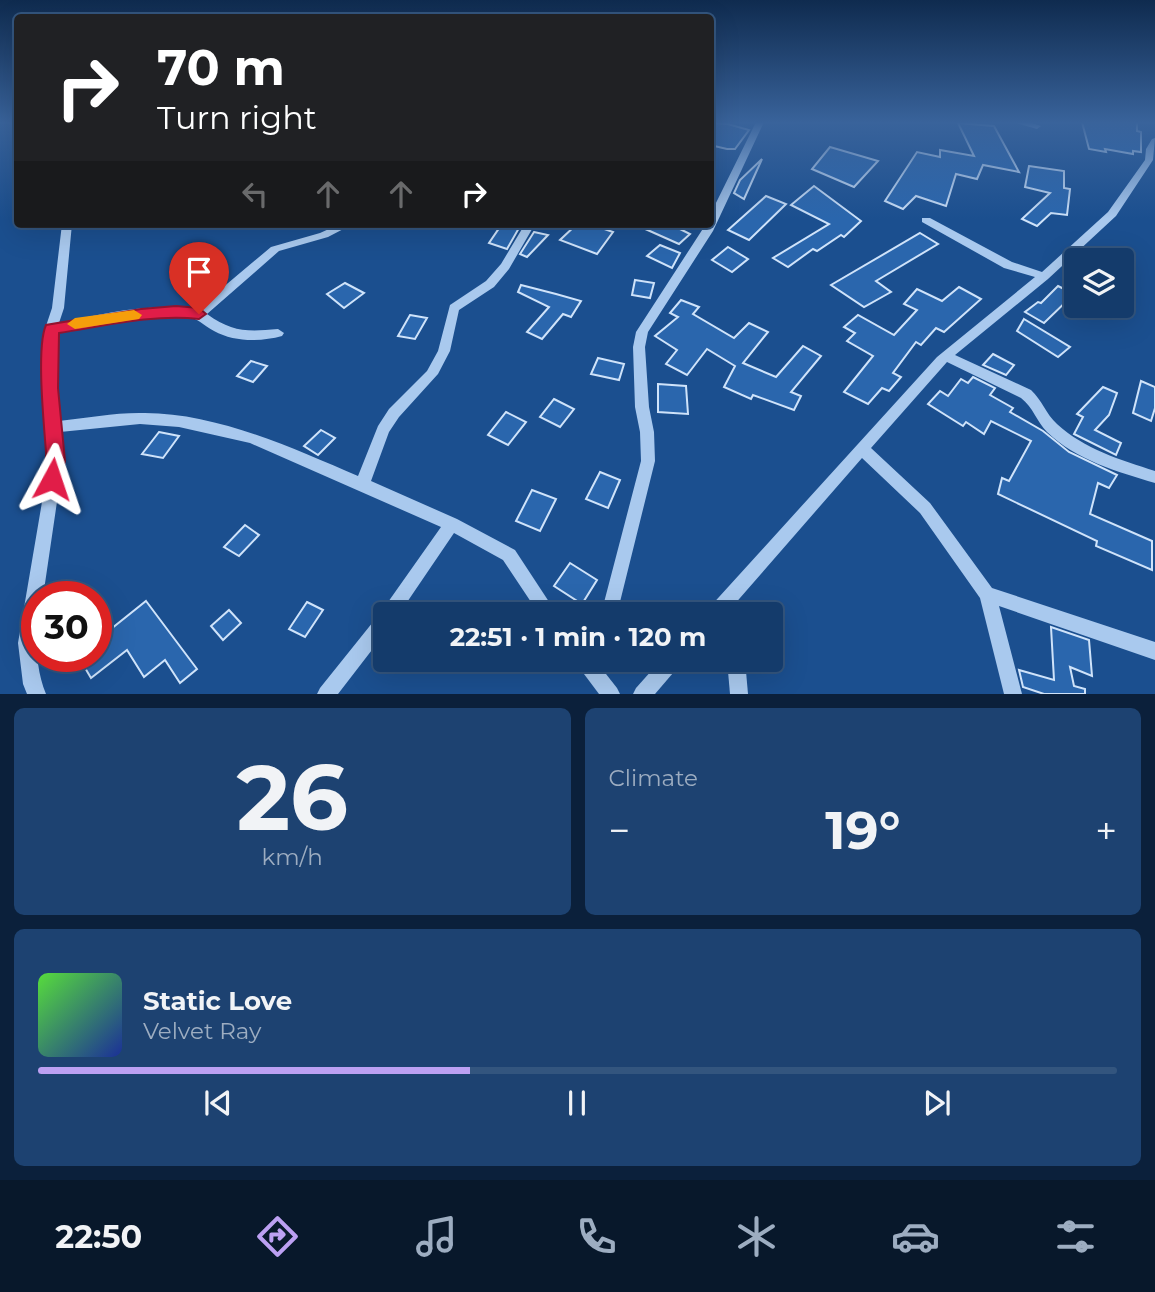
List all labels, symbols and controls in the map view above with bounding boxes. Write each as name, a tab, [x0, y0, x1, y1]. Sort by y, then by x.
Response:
text: 70 m	[157, 38, 285, 97]
icon: right	[42, 42, 133, 133]
text: Turn right	[157, 98, 317, 137]
icon: left	[236, 175, 274, 213]
icon: ahead	[309, 175, 347, 213]
icon: ahead	[382, 175, 420, 213]
icon: right	[455, 175, 493, 213]
pin	[169, 242, 229, 314]
map controls	[1064, 248, 1134, 318]
button: layers	[1064, 248, 1134, 318]
icon: arrive	[180, 253, 218, 291]
position arrow	[15, 442, 89, 516]
speed limit sign: 30	[21, 581, 112, 672]
text: 22:51 · 1 min · 120 m	[450, 621, 706, 653]
text: 26	[236, 742, 348, 853]
text: Climate	[609, 764, 698, 792]
text: 19°	[825, 799, 900, 862]
text: −	[609, 807, 630, 854]
text: +	[1095, 807, 1117, 854]
text: km/h	[262, 843, 323, 871]
text: Static Love	[143, 985, 292, 1017]
text: Velvet Ray	[143, 1017, 261, 1045]
icon: previous	[199, 1084, 237, 1122]
icon: pause	[558, 1084, 596, 1122]
icon: next	[918, 1084, 956, 1122]
icon: directions	[253, 1212, 302, 1261]
icon: music	[412, 1212, 461, 1261]
icon: phone	[572, 1212, 621, 1261]
icon: climate	[732, 1212, 781, 1261]
icon: car	[891, 1212, 940, 1261]
icon: filters	[1051, 1212, 1100, 1261]
text: 22:50	[55, 1217, 142, 1256]

